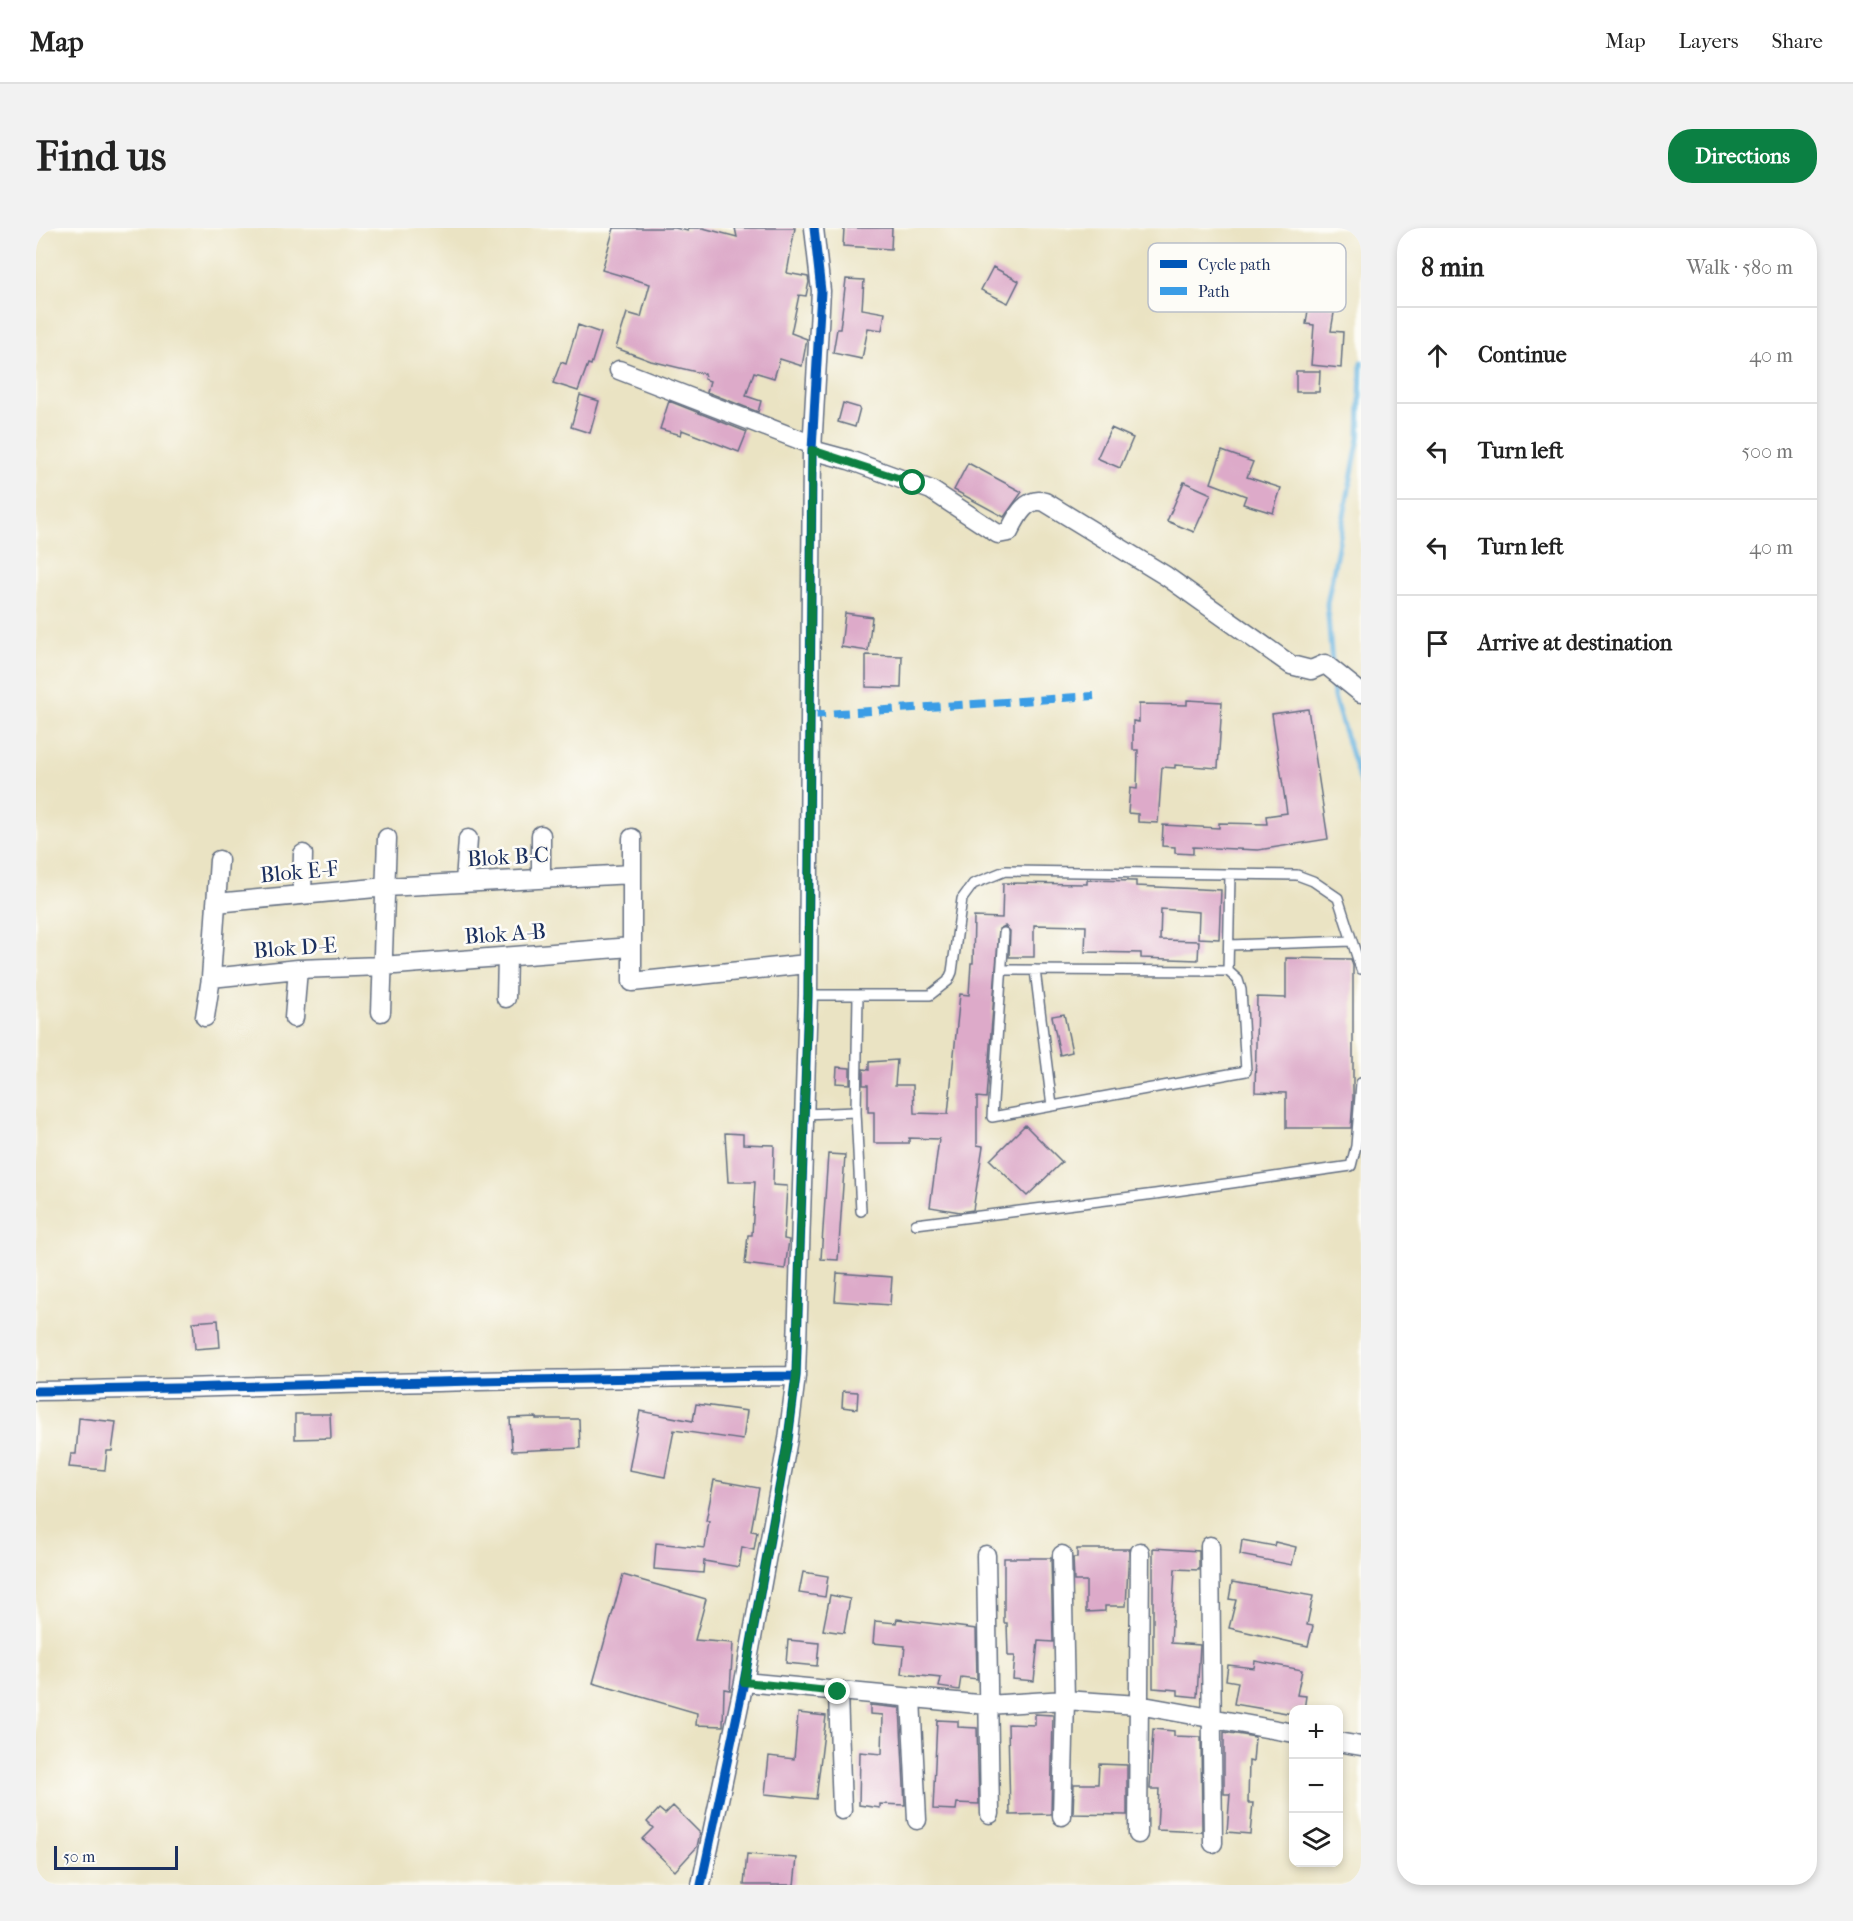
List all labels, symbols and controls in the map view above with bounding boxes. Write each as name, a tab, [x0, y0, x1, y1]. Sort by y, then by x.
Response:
text: Map	[30, 25, 84, 58]
text: Map	[1605, 29, 1646, 53]
text: Layers	[1679, 29, 1738, 53]
text: Share	[1771, 29, 1823, 53]
button: Directions	[1668, 129, 1817, 183]
text: Find us	[36, 132, 166, 181]
legend	[1148, 243, 1346, 312]
text: 8 min	[1421, 252, 1484, 283]
text: Cycle path	[1198, 255, 1270, 274]
text: Walk · 580 m	[1686, 256, 1793, 279]
text: Path	[1198, 282, 1230, 301]
icon: ahead	[1421, 339, 1454, 372]
text: Continue	[1478, 342, 1567, 368]
text: 40 m	[1749, 344, 1793, 367]
icon: left	[1421, 435, 1454, 468]
text: Turn left	[1478, 438, 1564, 464]
text: 500 m	[1741, 440, 1793, 463]
route start	[899, 469, 925, 495]
icon: left	[1421, 531, 1454, 564]
text: Turn left	[1478, 534, 1564, 560]
text: 40 m	[1749, 536, 1793, 559]
icon: arrive	[1421, 627, 1454, 660]
text: Arrive at destination	[1478, 630, 1672, 656]
street label: Blok B-C	[466, 842, 550, 872]
street label: Blok E-F	[259, 856, 339, 888]
street label: Blok A-B	[463, 918, 547, 950]
street label: Blok D-E	[253, 932, 337, 964]
route end	[824, 1678, 850, 1704]
map controls	[1289, 1705, 1343, 1867]
button: +	[1289, 1705, 1343, 1759]
button: −	[1289, 1759, 1343, 1813]
button: layers	[1289, 1813, 1343, 1867]
scale bar	[54, 1843, 178, 1870]
text: 50 m	[63, 1847, 95, 1866]

